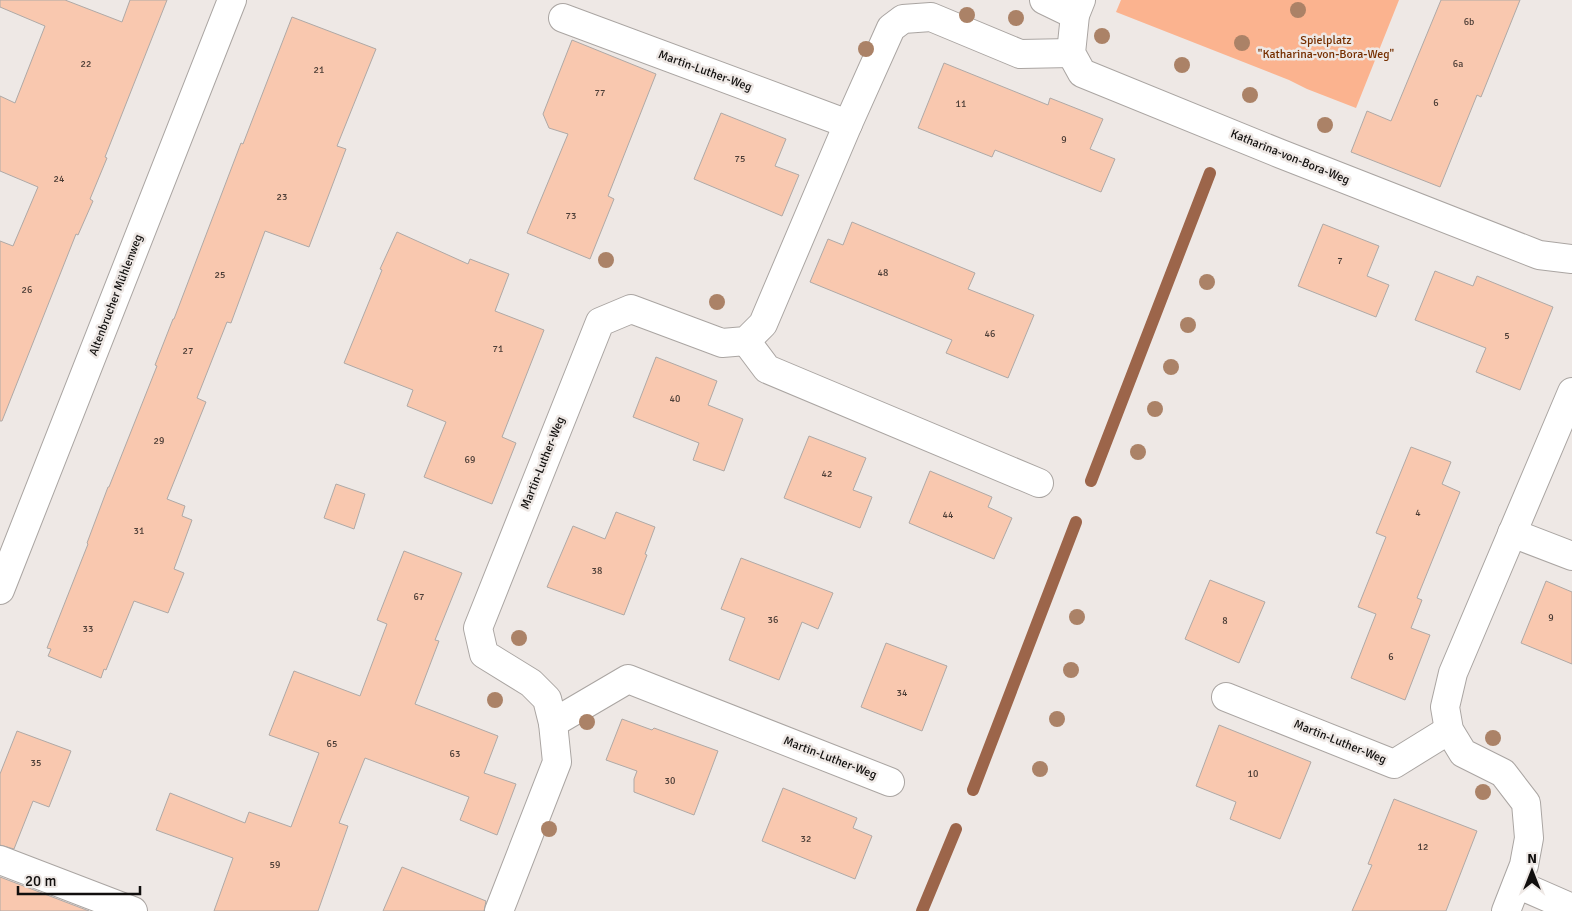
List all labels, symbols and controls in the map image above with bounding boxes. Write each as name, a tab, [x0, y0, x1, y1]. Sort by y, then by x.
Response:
house number: 6b	[1464, 16, 1474, 28]
park label: Spielplatz "Katharina-von-Bora-Weg"	[1258, 33, 1395, 62]
street label: Martin-Luther-Weg	[656, 47, 754, 95]
house number: 22	[81, 58, 91, 70]
house number: 6a	[1453, 58, 1463, 70]
house number: 21	[314, 64, 324, 76]
house number: 77	[595, 87, 605, 99]
house number: 6	[1433, 97, 1439, 109]
house number: 11	[956, 98, 966, 110]
street label: Katharina-von-Bora-Weg	[1228, 126, 1352, 188]
house number: 9	[1061, 134, 1067, 146]
house number: 75	[735, 153, 745, 165]
house number: 24	[54, 173, 65, 185]
house number: 23	[277, 191, 287, 203]
house number: 73	[566, 210, 576, 222]
street label: Altenbrucher Mühlenweg	[86, 232, 146, 358]
house number: 7	[1337, 255, 1343, 267]
house number: 48	[878, 267, 888, 279]
house number: 25	[215, 269, 225, 281]
house number: 26	[22, 284, 32, 296]
house number: 46	[985, 328, 995, 340]
house number: 5	[1504, 330, 1510, 342]
house number: 71	[493, 343, 503, 355]
house number: 27	[183, 345, 193, 357]
house number: 40	[670, 393, 680, 405]
street label: Martin-Luther-Weg	[518, 414, 568, 512]
house number: 29	[154, 435, 164, 447]
house number: 69	[465, 454, 475, 466]
house number: 42	[822, 468, 832, 480]
house number: 4	[1415, 507, 1421, 519]
house number: 44	[943, 509, 954, 521]
house number: 31	[134, 525, 144, 537]
house number: 38	[592, 565, 602, 577]
house number: 67	[414, 591, 424, 603]
house number: 9	[1548, 612, 1554, 624]
house number: 36	[768, 614, 778, 626]
house number: 8	[1222, 615, 1228, 627]
house number: 33	[83, 623, 93, 635]
house number: 6	[1388, 651, 1394, 663]
house number: 34	[897, 687, 908, 699]
street label: Martin-Luther-Weg	[1291, 717, 1389, 767]
street label: Martin-Luther-Weg	[781, 733, 879, 783]
house number: 65	[327, 738, 337, 750]
house number: 63	[450, 748, 460, 760]
house number: 35	[31, 757, 41, 769]
house number: 10	[1248, 768, 1258, 780]
house number: 30	[665, 775, 675, 787]
house number: 32	[801, 833, 811, 845]
house number: 12	[1418, 841, 1428, 853]
north arrow	[1507, 846, 1557, 896]
text: N	[1527, 850, 1537, 867]
house number: 59	[270, 859, 280, 871]
scale bar	[18, 864, 140, 896]
text: 20 m	[25, 872, 56, 890]

